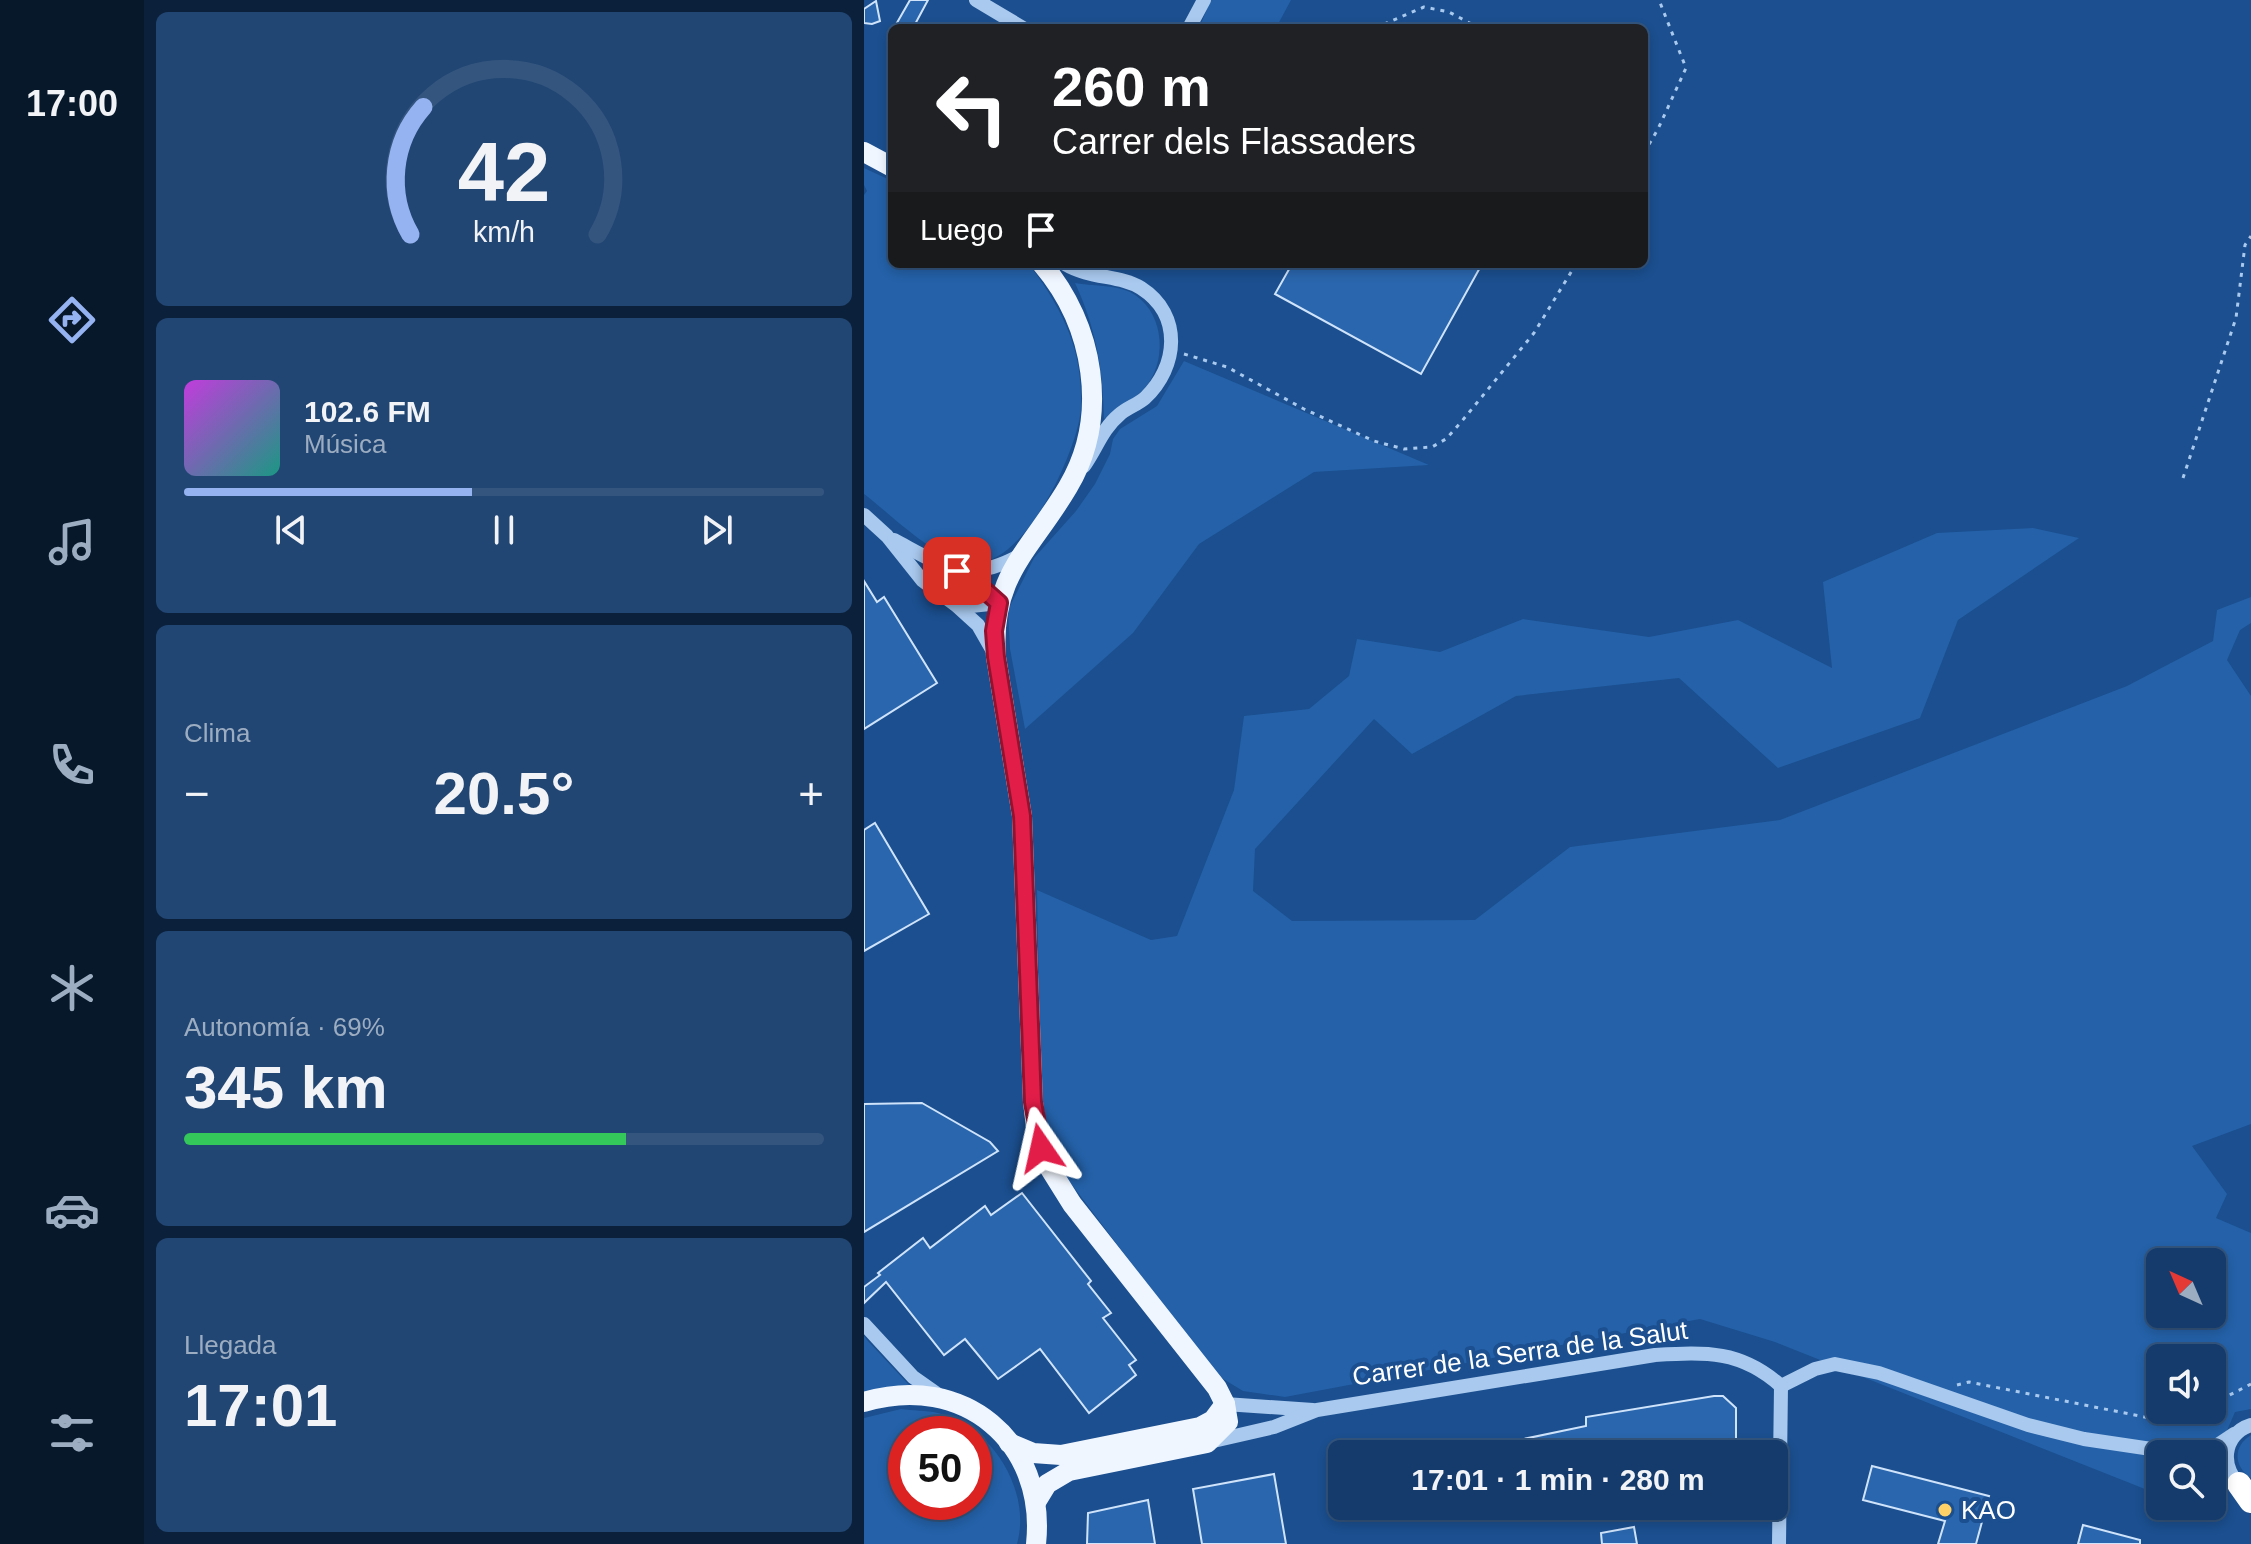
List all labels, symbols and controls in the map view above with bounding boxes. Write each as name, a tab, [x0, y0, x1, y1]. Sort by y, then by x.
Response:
text: 260 m	[1052, 55, 1211, 118]
icon: left	[920, 56, 1024, 160]
text: 17:00	[26, 83, 118, 124]
text: Carrer dels Flassaders	[1052, 121, 1416, 162]
text: 42	[458, 126, 550, 219]
icon: arrive	[1019, 208, 1063, 252]
text: Luego	[920, 213, 1003, 246]
text: km/h	[473, 216, 535, 248]
icon: directions	[44, 292, 100, 348]
text: 102.6 FM	[304, 395, 431, 428]
text: Música	[304, 429, 386, 459]
icon: previous	[269, 508, 313, 552]
icon: pause	[482, 508, 526, 552]
icon: next	[695, 508, 739, 552]
icon: music	[44, 514, 100, 570]
pin	[923, 537, 991, 605]
icon: arrive	[935, 549, 979, 593]
text: Clima	[184, 718, 250, 748]
icon: phone	[44, 737, 100, 793]
text: 20.5°	[434, 760, 574, 827]
text: −	[184, 769, 210, 818]
text: +	[798, 769, 824, 818]
icon: climate	[44, 960, 100, 1016]
text: Autonomía · 69%	[184, 1012, 385, 1042]
text: 345 km	[184, 1054, 388, 1121]
position arrow	[999, 1106, 1083, 1190]
icon: car	[44, 1182, 100, 1238]
north arrow	[2146, 1248, 2226, 1328]
map controls	[2146, 1248, 2226, 1520]
street label: Carrer de la Serra de la Salut	[1350, 1315, 1690, 1391]
text: Llegada	[184, 1330, 277, 1360]
button: sound	[2146, 1344, 2226, 1424]
text: 17:01	[184, 1372, 337, 1439]
icon: filters	[44, 1405, 100, 1461]
speed limit sign: 50	[888, 1416, 992, 1520]
button: search	[2146, 1440, 2226, 1520]
text: 17:01 · 1 min · 280 m	[1411, 1463, 1705, 1496]
place label: KAO	[1961, 1495, 2016, 1525]
marker: KAO	[1936, 1501, 1954, 1519]

